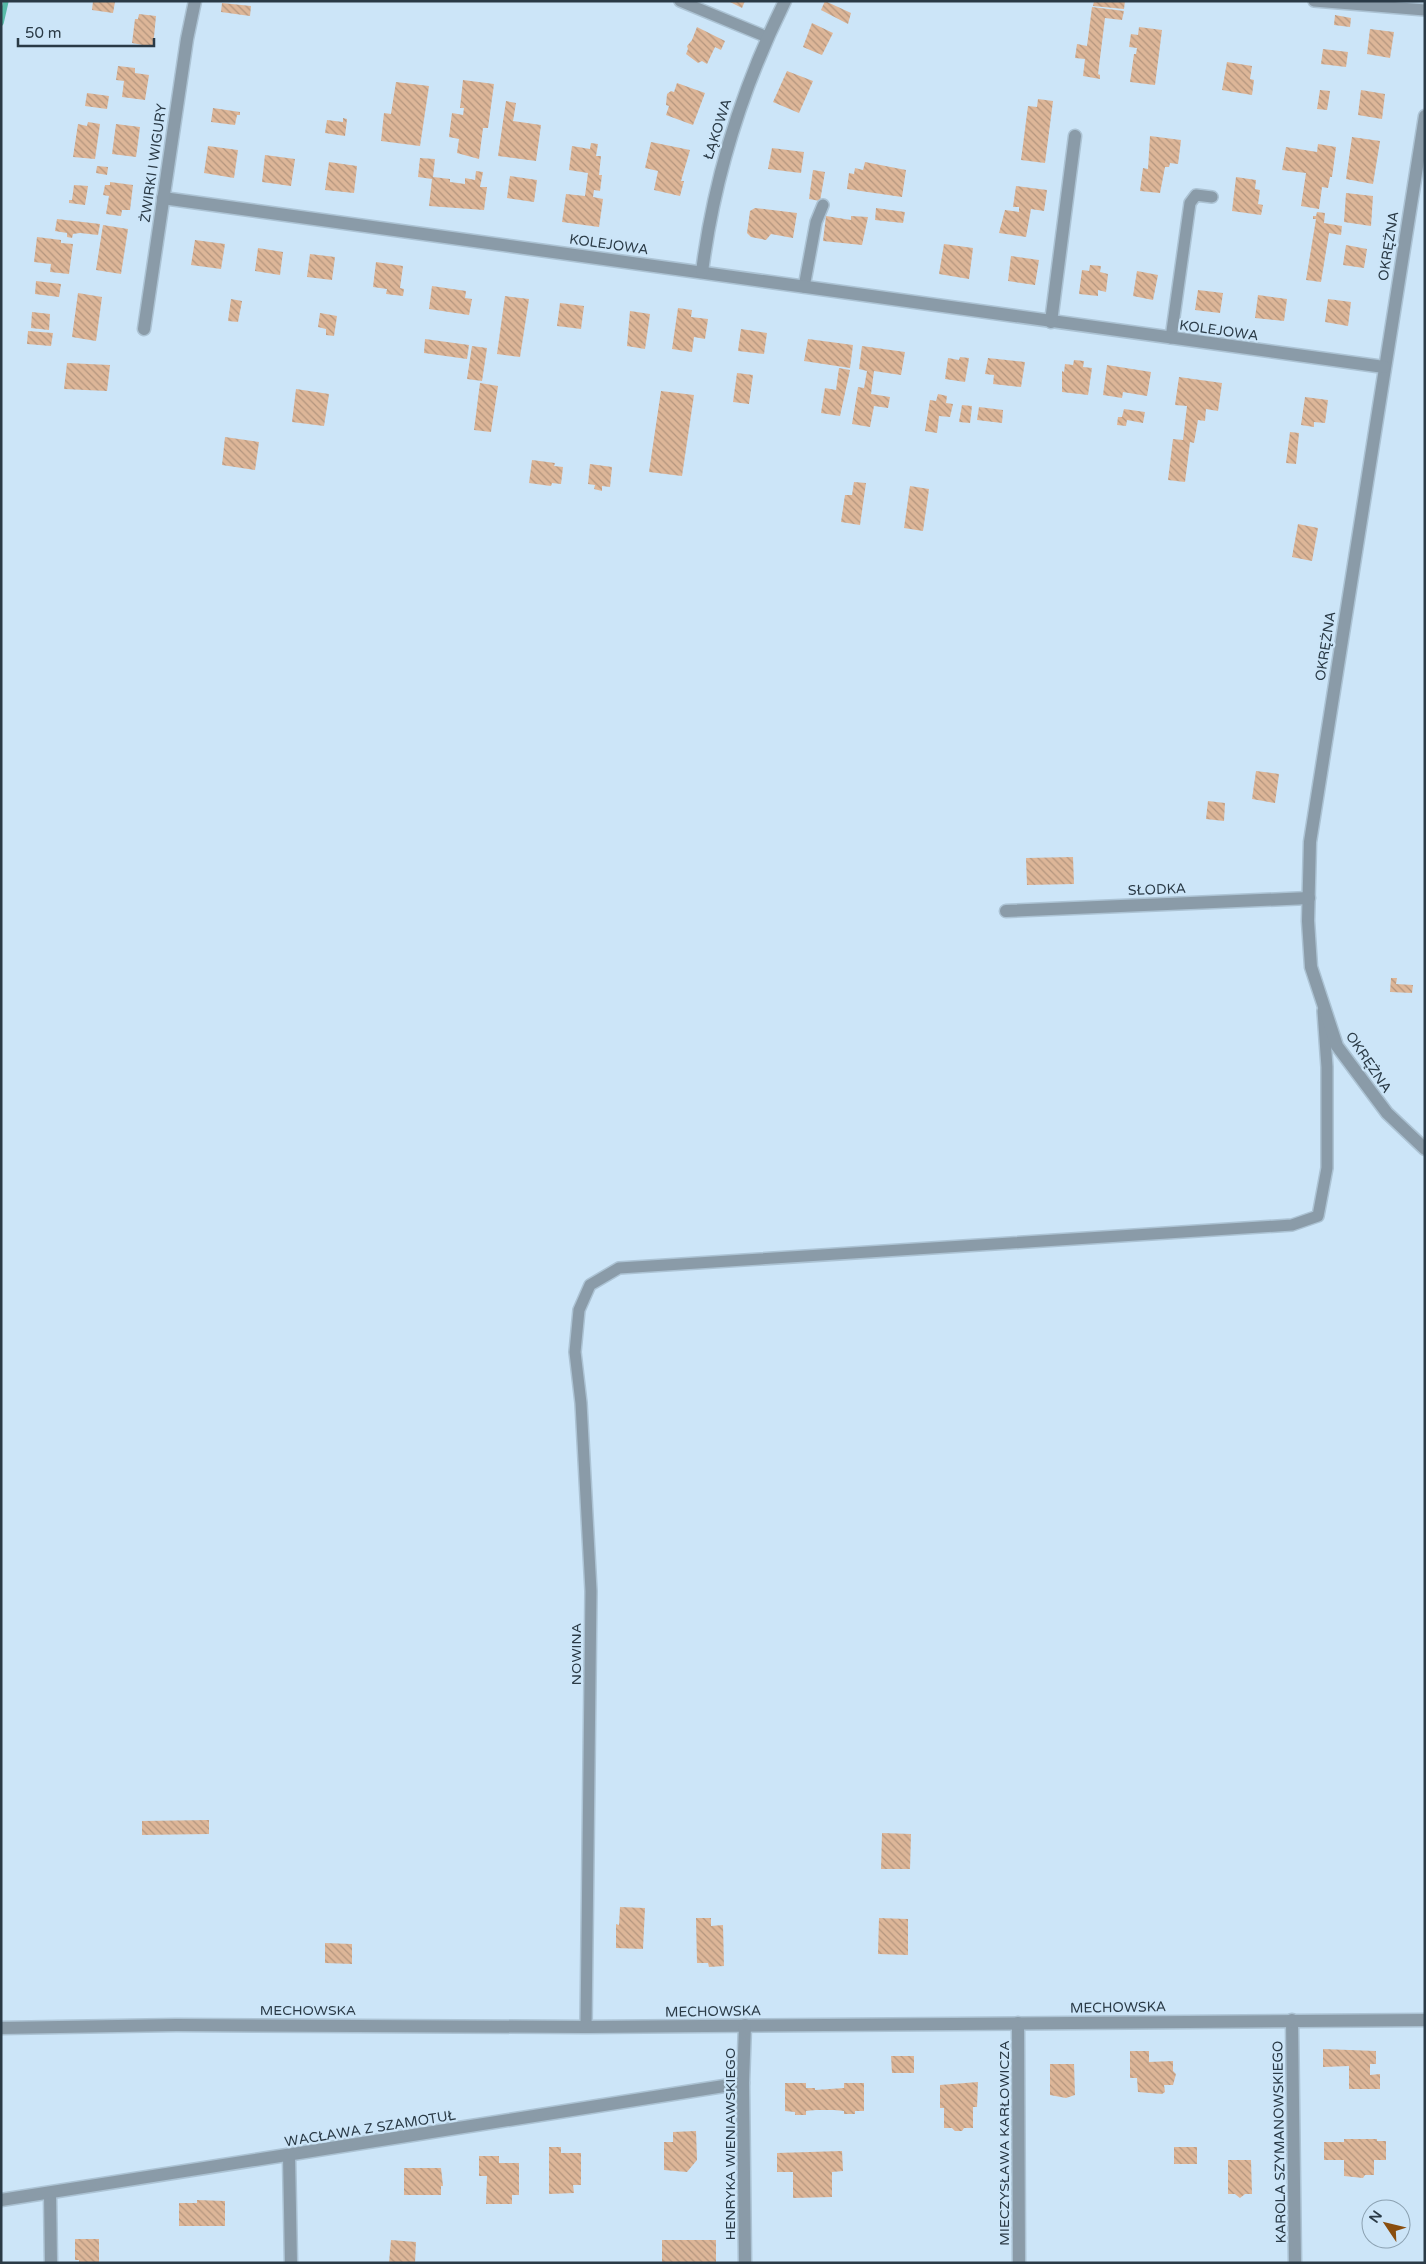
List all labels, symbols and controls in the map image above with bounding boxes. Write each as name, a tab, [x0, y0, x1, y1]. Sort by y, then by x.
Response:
scale bar	[18, 15, 154, 47]
text: 50 m	[25, 24, 62, 42]
street label: ŁĄKOWA	[700, 96, 735, 162]
street label: ŻWIRKI I WIGURY	[137, 102, 170, 224]
street label: OKRĘŻNA	[1375, 210, 1402, 282]
street label: KOLEJOWA	[568, 231, 650, 258]
street label: KOLEJOWA	[1178, 317, 1260, 344]
street label: OKRĘŻNA	[1312, 610, 1339, 682]
street label: SŁODKA	[1128, 880, 1186, 899]
street label: OKRĘŻNA	[1342, 1028, 1395, 1096]
street label: NOWINA	[568, 1623, 585, 1685]
street label: MECHOWSKA	[1070, 1998, 1166, 2017]
street label: MECHOWSKA	[260, 2002, 356, 2019]
street label: MECHOWSKA	[665, 2002, 761, 2021]
street label: MIECZYSŁAWA KARŁOWICZA	[996, 2040, 1013, 2246]
street label: KAROLA SZYMANOWSKIEGO	[1269, 2040, 1290, 2244]
street label: HENRYKA WIENIAWSKIEGO	[722, 2048, 739, 2240]
street label: WACŁAWA Z SZAMOTUŁ	[283, 2107, 457, 2150]
north arrow	[1361, 2199, 1411, 2249]
text: N	[1366, 2207, 1386, 2226]

